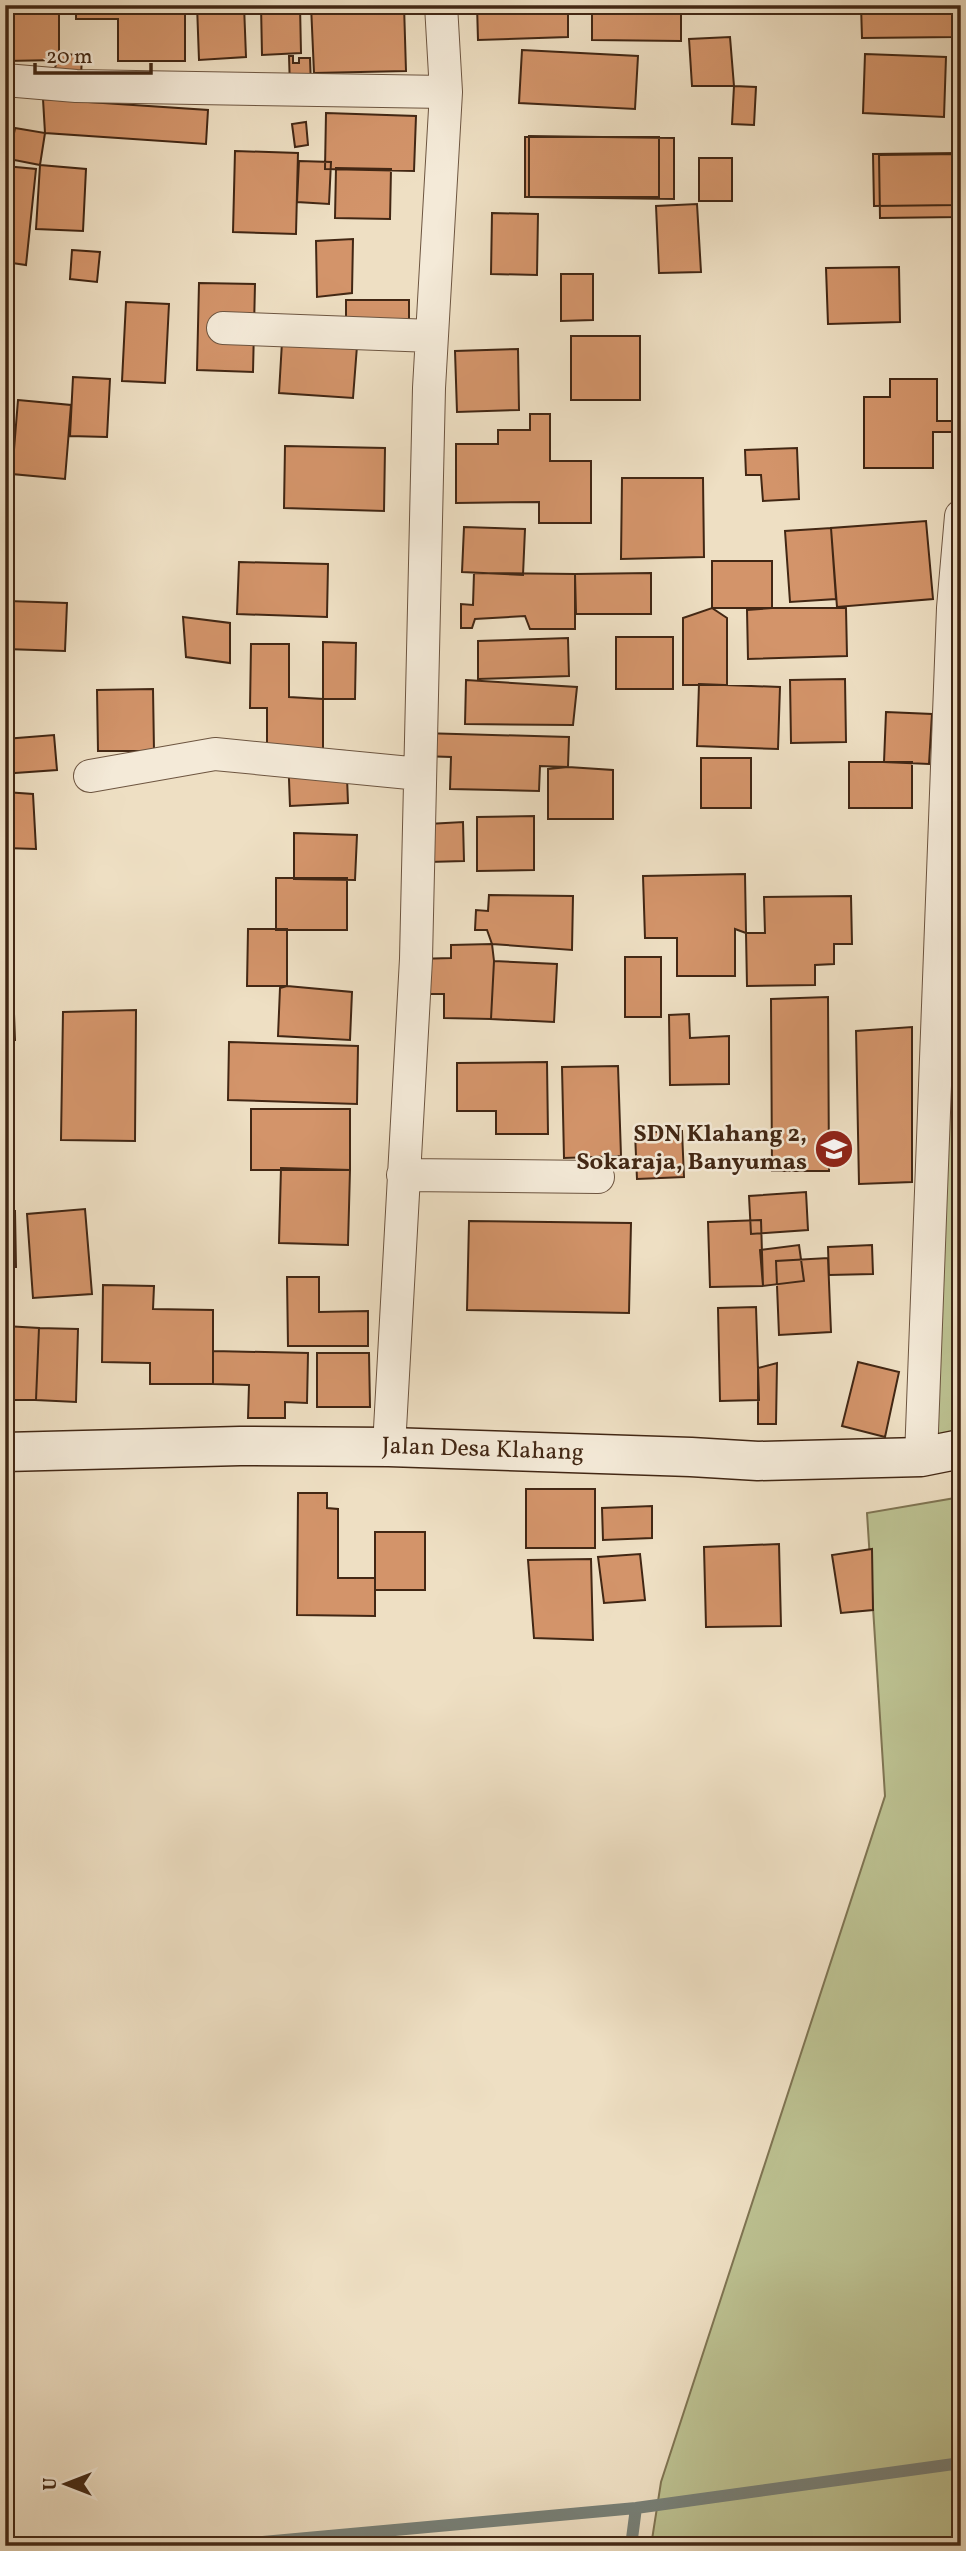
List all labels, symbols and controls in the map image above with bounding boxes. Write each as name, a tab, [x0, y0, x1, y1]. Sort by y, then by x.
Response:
scale bar	[35, 32, 150, 76]
text: 20 m	[46, 43, 92, 72]
place label: SDN Klahang 2, Sokaraja, Banyumas	[576, 1118, 807, 1180]
school or university icon: SDN Klahang 2, Sokaraja, Banyumas	[813, 1128, 855, 1170]
street label: Jalan Desa Klahang	[382, 1430, 585, 1470]
north arrow	[32, 2450, 102, 2520]
text: U	[38, 2477, 64, 2491]

